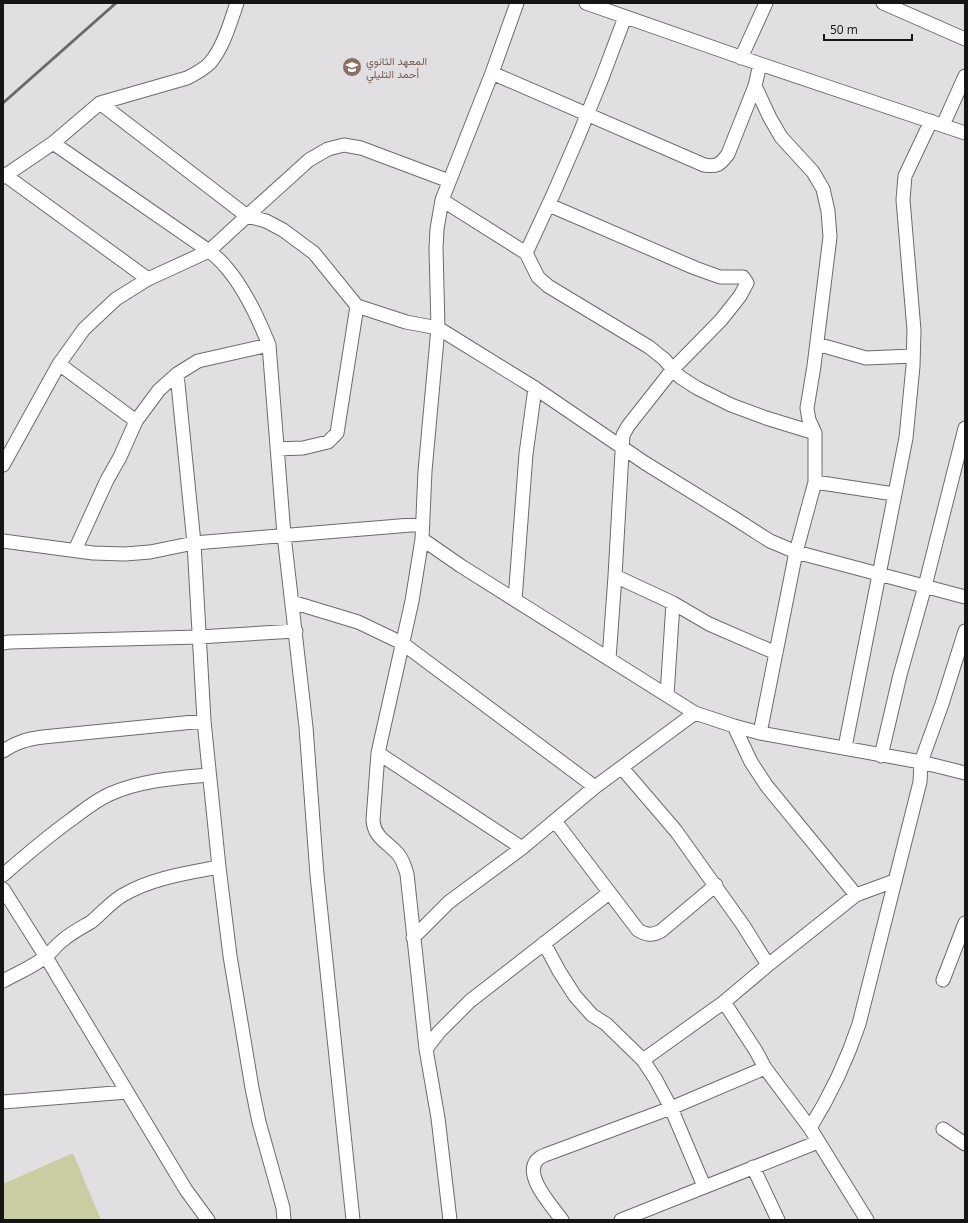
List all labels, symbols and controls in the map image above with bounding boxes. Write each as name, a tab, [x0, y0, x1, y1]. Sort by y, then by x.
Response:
scale bar	[824, 16, 912, 42]
text: 50 m	[830, 21, 858, 38]
place label: المعهد الثانوي أحمد التليلي	[366, 53, 427, 84]
school or university icon: المعهد الثانوي أحمد التليلي	[341, 56, 363, 78]

